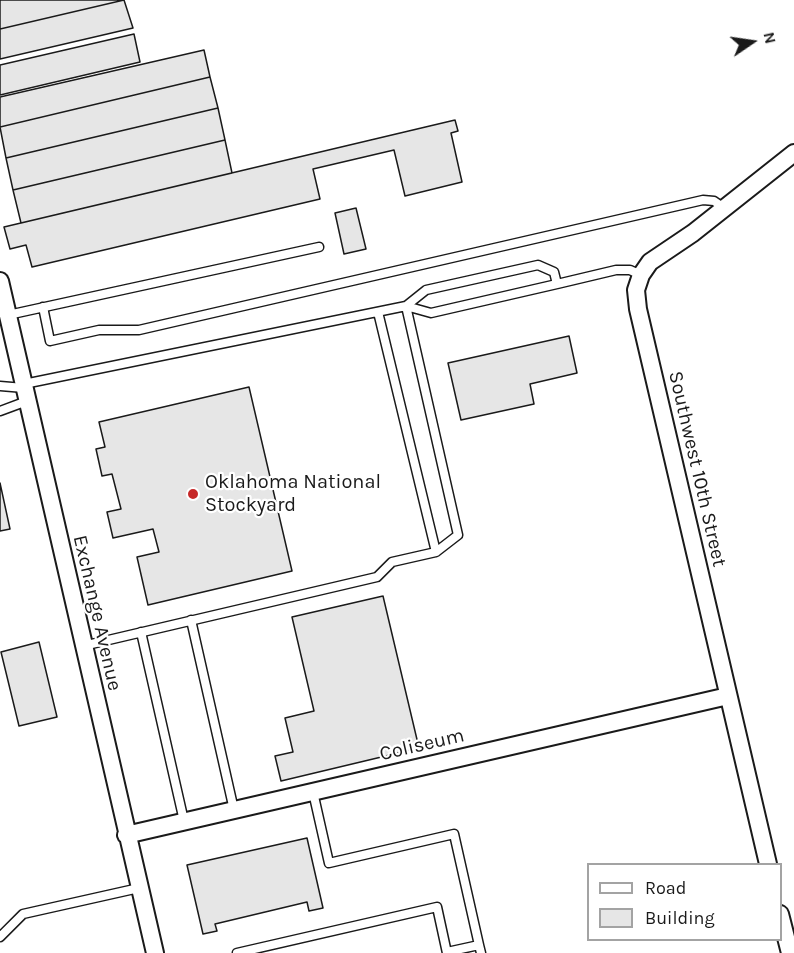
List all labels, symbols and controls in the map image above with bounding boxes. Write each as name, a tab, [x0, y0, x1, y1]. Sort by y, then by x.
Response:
north arrow	[722, 12, 782, 72]
text: N	[759, 30, 781, 46]
street label: Southwest 10th Street	[663, 369, 731, 569]
place label: Oklahoma National Stockyard	[205, 470, 381, 517]
marker: Oklahoma National Stockyard	[186, 487, 200, 501]
street label: Exchange Avenue	[67, 533, 127, 693]
street label: Coliseum	[377, 724, 467, 766]
legend	[587, 863, 782, 941]
text: Road	[645, 877, 686, 899]
text: Building	[645, 907, 715, 929]

